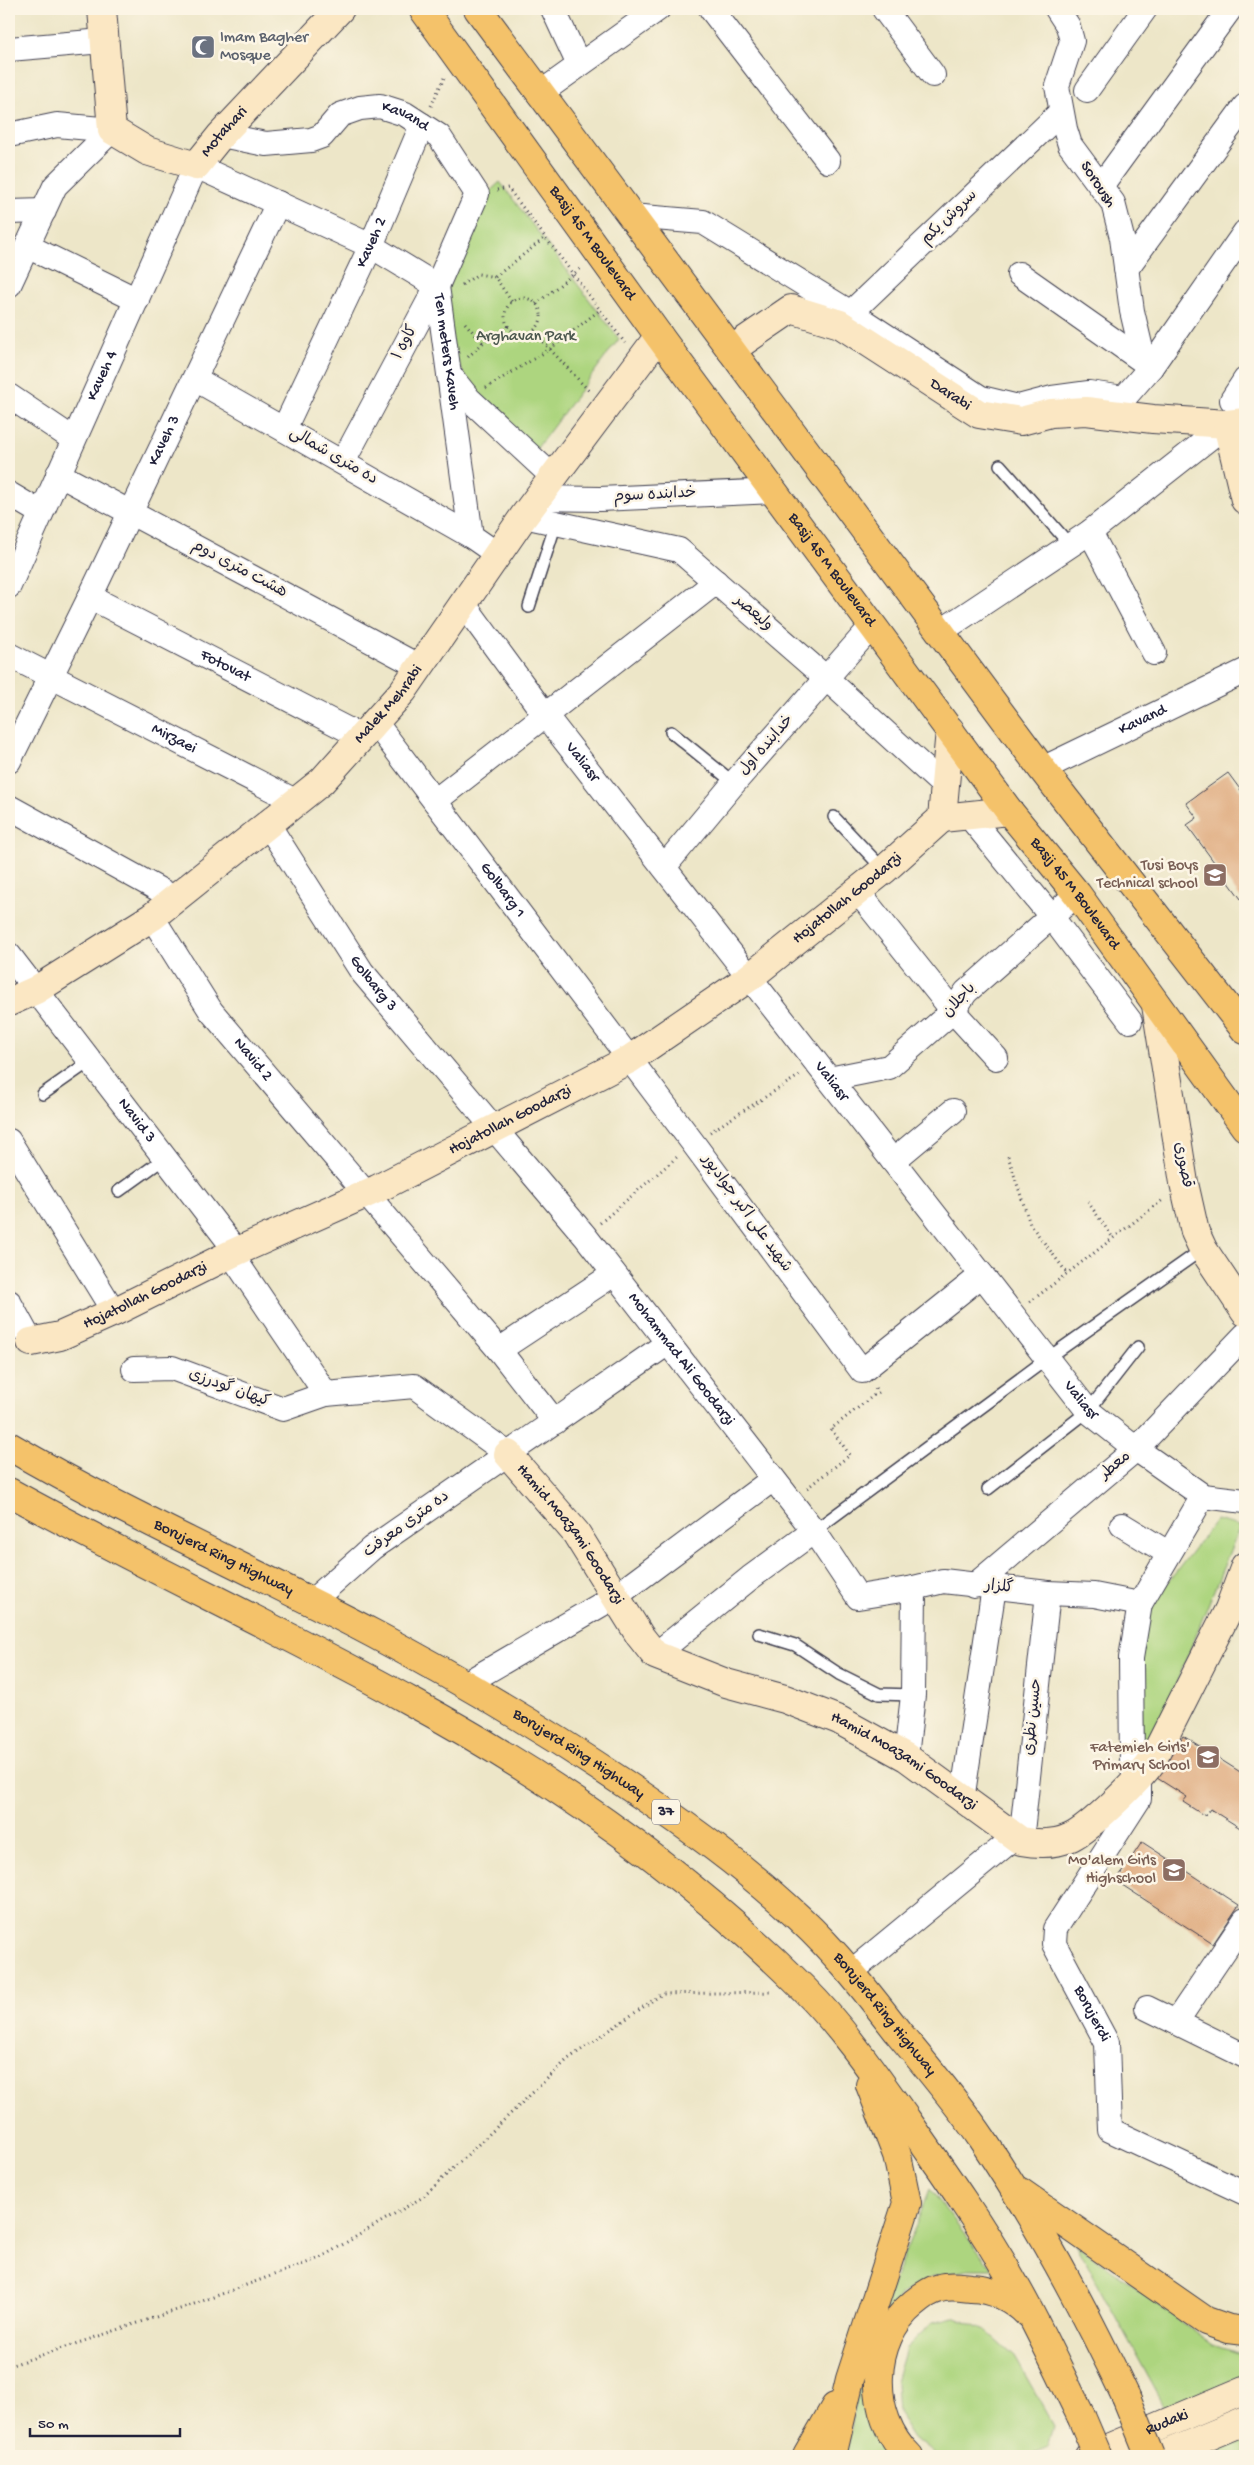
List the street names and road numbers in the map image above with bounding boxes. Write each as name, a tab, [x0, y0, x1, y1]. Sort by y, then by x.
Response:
street label: Kavand	[379, 98, 434, 137]
street label: Motahari	[197, 103, 252, 161]
street label: Soroush	[1075, 158, 1119, 212]
street label: Basij 45 M Boulevard	[544, 182, 641, 306]
street label: سروش یکم	[918, 186, 982, 250]
street label: Kaveh 2	[352, 215, 391, 271]
street label: Ten meters Kaveh	[429, 292, 463, 412]
street label: کاوه ۱	[389, 322, 423, 363]
street label: Kaveh 4	[83, 347, 122, 404]
street label: Darabi	[925, 374, 974, 416]
street label: Kaveh 3	[144, 412, 185, 469]
street label: ده متری شمالی	[286, 424, 380, 490]
street label: خدابنده سوم	[613, 484, 697, 508]
street label: Basij 45 M Boulevard	[783, 509, 881, 632]
street label: هشت متری دوم	[188, 537, 290, 603]
street label: ولیعصر	[728, 591, 776, 636]
street label: Fotovat	[196, 645, 255, 688]
street label: Malek Mehrabi	[350, 662, 427, 748]
street label: Kavand	[1116, 700, 1171, 740]
street label: خدابنده اول	[735, 712, 799, 780]
street label: Mirzaei	[148, 720, 199, 758]
street label: Valiasr	[560, 738, 604, 787]
street label: Basij 45 M Boulevard	[1025, 833, 1125, 955]
street label: Hojatollah Goodarzi	[789, 849, 906, 949]
street label: Golbarg 1	[475, 859, 529, 922]
street label: Golbarg 3	[345, 952, 401, 1016]
street label: باجلان	[939, 980, 981, 1022]
street label: Navid 2	[229, 1034, 276, 1085]
street label: Valiasr	[809, 1057, 853, 1107]
street label: Hojatollah Goodarzi	[446, 1081, 575, 1160]
street label: Navid 3	[113, 1095, 159, 1147]
street label: قصوری	[1169, 1141, 1195, 1189]
street label: شهید علی اکبر جوادپور	[696, 1150, 795, 1277]
street label: Hojatollah Goodarzi	[81, 1258, 210, 1334]
street label: Mohammad Ali Goodarzi	[623, 1289, 738, 1430]
street label: کیهان گودرزی	[186, 1363, 274, 1413]
street label: Valiasr	[1058, 1377, 1103, 1426]
street label: معطر	[1095, 1448, 1135, 1486]
street label: Hamid Moazami Goodarzi	[512, 1461, 628, 1608]
street label: ده متری معرفت	[360, 1487, 454, 1563]
street label: Borujerd Ring Highway	[150, 1515, 296, 1601]
street label: گلزار	[982, 1574, 1014, 1599]
street label: حسین نظری	[1021, 1678, 1047, 1756]
street label: Borujerd Ring Highway	[508, 1705, 648, 1804]
street label: Hamid Moazami Goodarzi	[828, 1708, 981, 1815]
road number: 37	[652, 1800, 680, 1824]
street label: Borujerd Ring Highway	[828, 1948, 940, 2080]
street label: Borujerdi	[1068, 1982, 1114, 2045]
street label: Rudaki	[1143, 2405, 1192, 2440]

